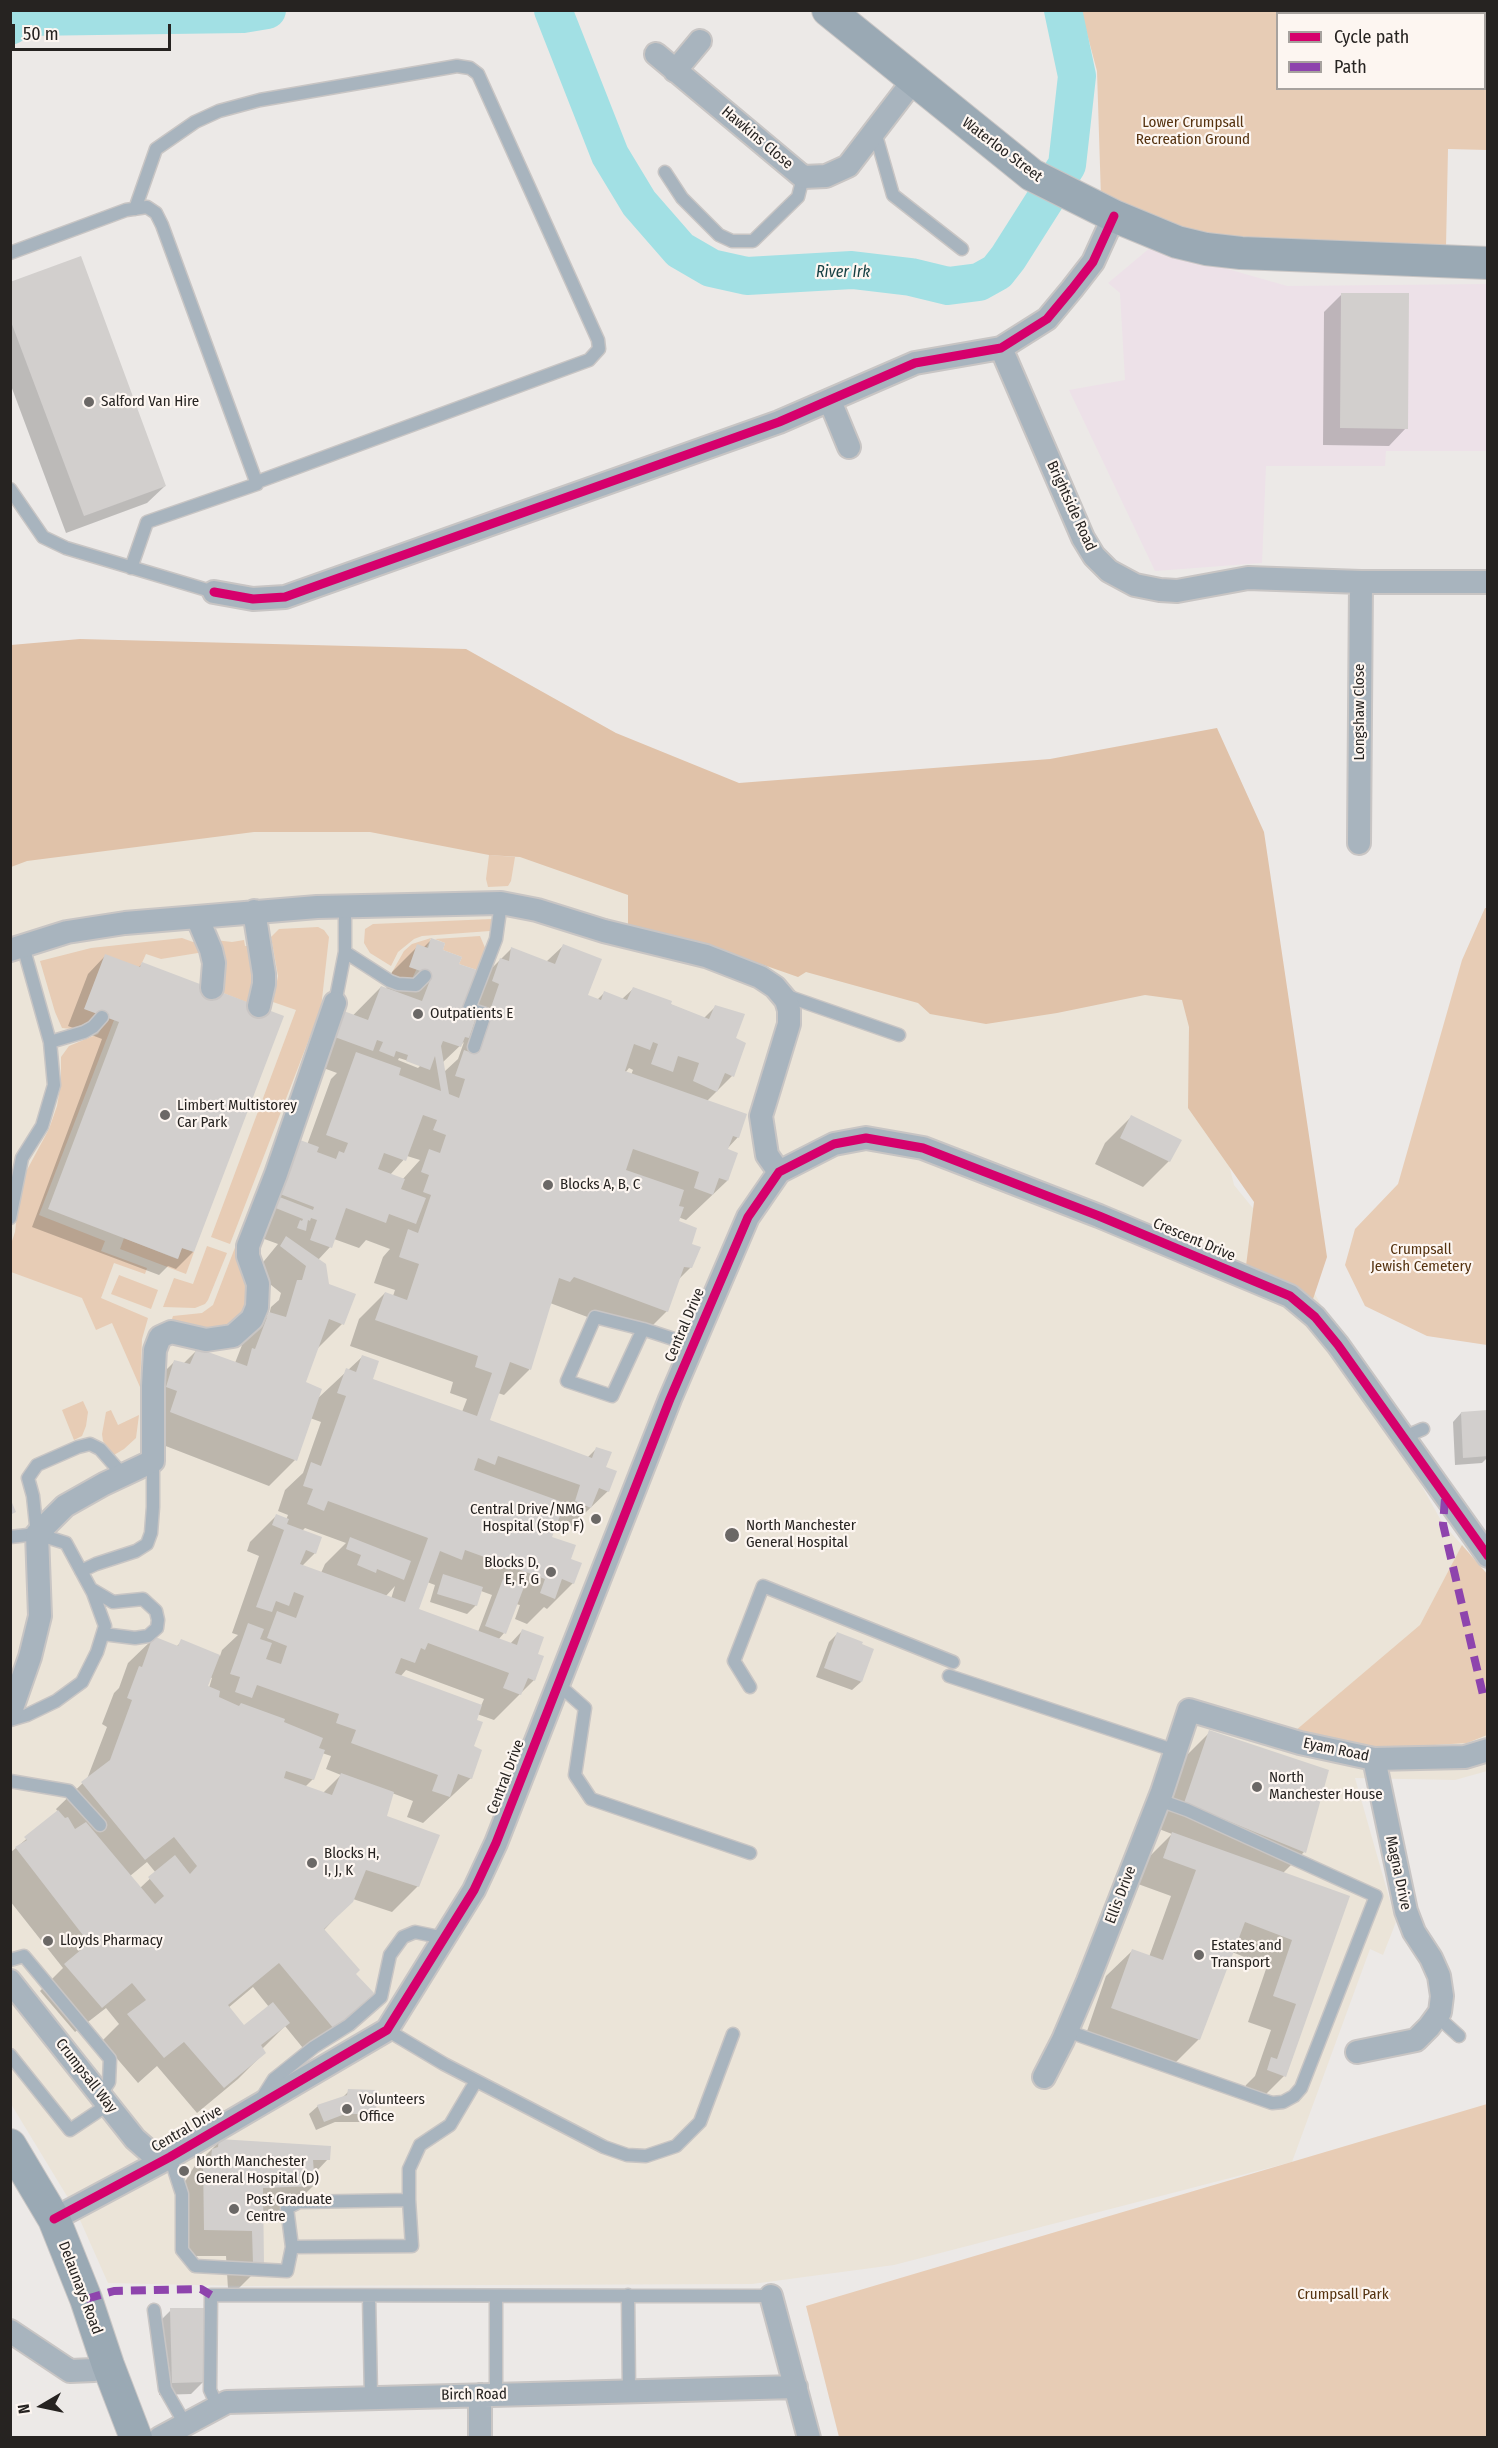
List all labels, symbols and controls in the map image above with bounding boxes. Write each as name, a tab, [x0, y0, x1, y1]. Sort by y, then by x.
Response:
scale bar	[15, 12, 174, 50]
legend	[1276, 12, 1486, 90]
text: 50 m	[23, 23, 59, 45]
text: Cycle path	[1334, 26, 1409, 48]
text: Path	[1334, 56, 1367, 78]
street label: Hawkins Close	[718, 103, 796, 173]
street label: Waterloo Street	[958, 114, 1046, 186]
park label: Lower Crumpsall Recreation Ground	[1136, 114, 1250, 149]
water label: River Irk	[816, 263, 870, 283]
place label: Salford Van Hire	[101, 393, 199, 411]
marker: Salford Van Hire	[82, 395, 96, 409]
street label: Brightside Road	[1042, 458, 1100, 554]
street label: Longshaw Close	[1351, 663, 1369, 761]
place label: Outpatients E	[430, 1005, 513, 1023]
marker: Outpatients E	[411, 1007, 425, 1021]
place label: Limbert Multistorey Car Park	[177, 1097, 297, 1132]
marker: Limbert Multistorey Car Park	[158, 1108, 172, 1122]
place label: Blocks A, B, C	[560, 1176, 640, 1194]
marker: Blocks A, B, C	[541, 1178, 555, 1192]
street label: Crescent Drive	[1150, 1215, 1238, 1265]
park label: Crumpsall Jewish Cemetery	[1371, 1241, 1471, 1276]
street label: Central Drive	[661, 1285, 709, 1365]
place label: Central Drive/NMG Hospital (Stop F)	[470, 1501, 584, 1536]
marker: Central Drive/NMG Hospital (Stop F)	[589, 1512, 603, 1526]
place label: North Manchester General Hospital	[746, 1517, 856, 1552]
marker: North Manchester General Hospital	[723, 1526, 741, 1544]
place label: Blocks D, E, F, G	[484, 1554, 539, 1589]
marker: Blocks D, E, F, G	[544, 1565, 558, 1579]
street label: Eyam Road	[1301, 1734, 1371, 1766]
street label: Central Drive	[483, 1737, 529, 1817]
place label: North Manchester House	[1269, 1769, 1383, 1804]
marker: North Manchester House	[1250, 1780, 1264, 1794]
street label: Magna Drive	[1381, 1834, 1415, 1912]
place label: Blocks H, I, J, K	[324, 1845, 379, 1880]
marker: Blocks H, I, J, K	[305, 1856, 319, 1870]
street label: Ellis Drive	[1102, 1864, 1140, 1926]
place label: Lloyds Pharmacy	[60, 1932, 163, 1950]
marker: Lloyds Pharmacy	[41, 1934, 55, 1948]
place label: Estates and Transport	[1211, 1937, 1282, 1972]
marker: Estates and Transport	[1192, 1948, 1206, 1962]
street label: Crumpsall Way	[51, 2035, 121, 2117]
place label: Volunteers Office	[359, 2091, 425, 2126]
street label: Central Drive	[148, 2102, 226, 2156]
marker: Volunteers Office	[340, 2102, 354, 2116]
place label: North Manchester General Hospital (D)	[196, 2153, 319, 2188]
marker: North Manchester General Hospital (D)	[177, 2164, 191, 2178]
place label: Post Graduate Centre	[246, 2191, 332, 2226]
marker: Post Graduate Centre	[227, 2202, 241, 2216]
street label: Delaunays Road	[54, 2239, 106, 2337]
park label: Crumpsall Park	[1297, 2286, 1389, 2304]
north arrow	[12, 2376, 72, 2436]
street label: Birch Road	[441, 2385, 507, 2405]
text: N	[14, 2403, 34, 2415]

